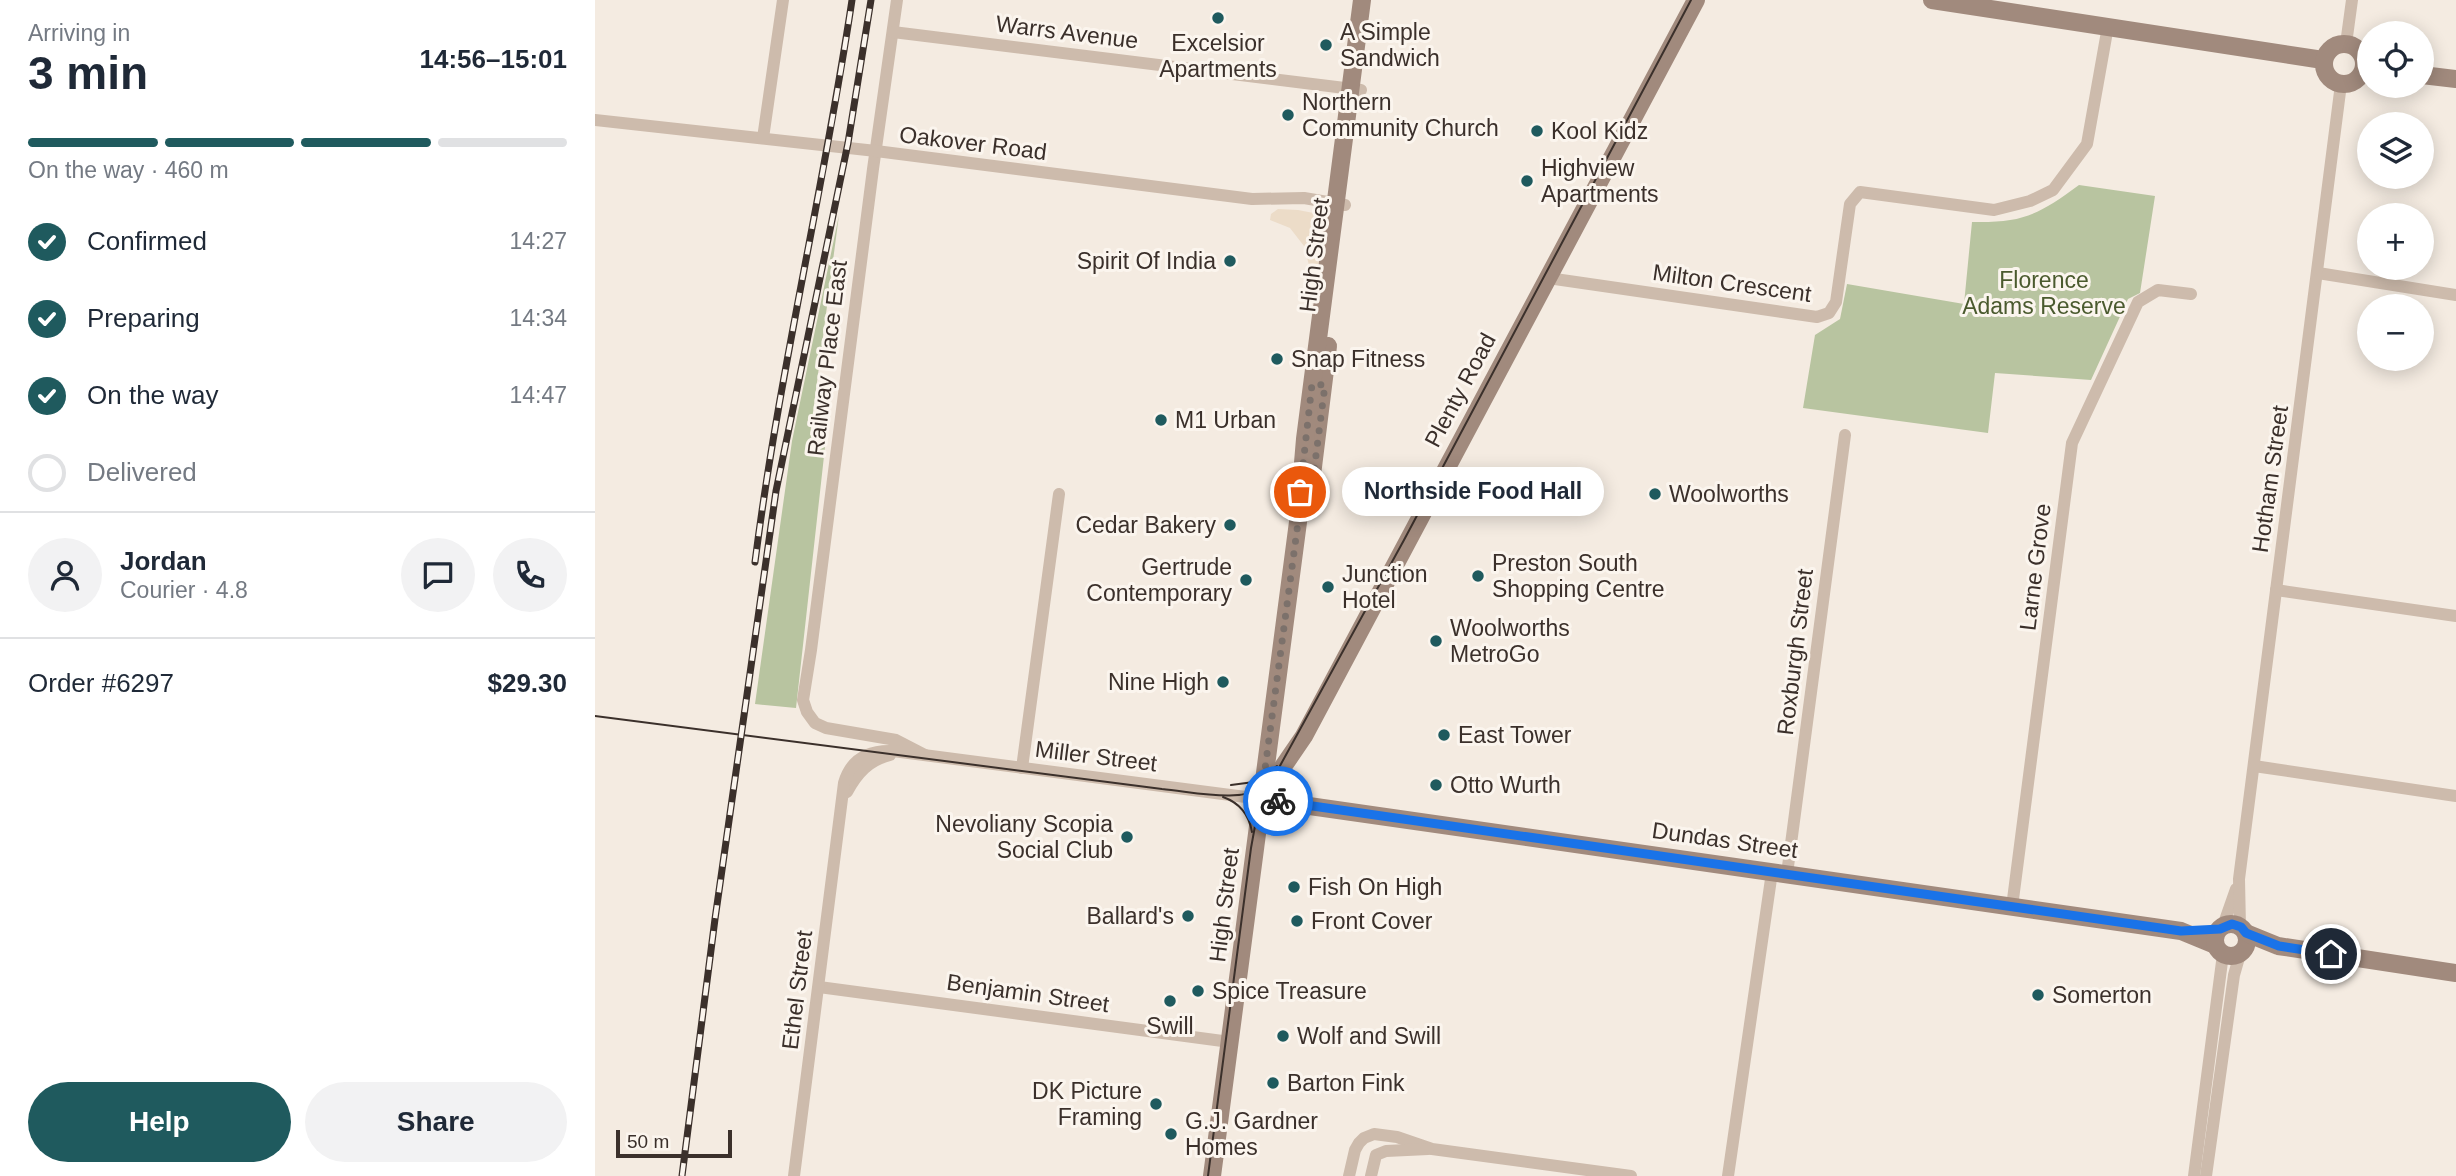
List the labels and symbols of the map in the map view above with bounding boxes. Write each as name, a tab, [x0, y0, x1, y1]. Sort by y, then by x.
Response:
street label: Warrs Avenue	[994, 10, 1140, 54]
marker: Excelsior Apartments	[1210, 10, 1226, 26]
place label: A Simple Sandwich	[1340, 19, 1440, 71]
place label: Excelsior Apartments	[1159, 30, 1277, 82]
marker: A Simple Sandwich	[1318, 37, 1334, 53]
place label: Northern Community Church	[1302, 89, 1499, 141]
marker: Northern Community Church	[1280, 107, 1296, 123]
place label: Kool Kidz	[1551, 118, 1648, 144]
street label: Oakover Road	[898, 121, 1048, 165]
marker: Kool Kidz	[1529, 123, 1545, 139]
place label: Highview Apartments	[1541, 155, 1659, 207]
marker: Highview Apartments	[1519, 173, 1535, 189]
street label: High Street	[1294, 196, 1334, 314]
place label: Spirit Of India	[1077, 248, 1216, 274]
marker: Spirit Of India	[1222, 253, 1238, 269]
street label: Railway Place East	[802, 258, 852, 457]
street label: Milton Crescent	[1651, 259, 1814, 307]
park label: Florence Adams Reserve	[1962, 267, 2126, 319]
street label: Plenty Road	[1419, 329, 1501, 451]
place label: Snap Fitness	[1291, 346, 1425, 372]
marker: Snap Fitness	[1269, 351, 1285, 367]
street label: Hotham Street	[2247, 403, 2293, 554]
place label: M1 Urban	[1175, 407, 1276, 433]
marker: M1 Urban	[1153, 412, 1169, 428]
pin	[1270, 462, 1330, 522]
callout: Northside Food Hall	[1342, 468, 1605, 516]
place label: Woolworths	[1669, 481, 1789, 507]
marker: Woolworths	[1647, 486, 1663, 502]
street label: Larne Grove	[2014, 502, 2056, 632]
place label: Cedar Bakery	[1075, 512, 1216, 538]
marker: Cedar Bakery	[1222, 517, 1238, 533]
place label: Preston South Shopping Centre	[1492, 550, 1665, 602]
place label: Gertrude Contemporary	[1086, 554, 1232, 606]
place label: Junction Hotel	[1342, 561, 1428, 613]
street label: Roxburgh Street	[1772, 567, 1818, 737]
marker: Preston South Shopping Centre	[1470, 568, 1486, 584]
marker: Gertrude Contemporary	[1238, 572, 1254, 588]
marker: Junction Hotel	[1320, 579, 1336, 595]
place label: Woolworths MetroGo	[1450, 615, 1570, 667]
marker: Woolworths MetroGo	[1428, 633, 1444, 649]
place label: Nine High	[1108, 669, 1209, 695]
marker: Nine High	[1215, 674, 1231, 690]
place label: East Tower	[1458, 722, 1572, 748]
marker: East Tower	[1436, 727, 1452, 743]
street label: Miller Street	[1034, 736, 1159, 776]
courier	[1243, 766, 1313, 836]
place label: Otto Wurth	[1450, 772, 1561, 798]
marker: Otto Wurth	[1428, 777, 1444, 793]
place label: Nevoliany Scopia Social Club	[935, 811, 1113, 863]
street label: Dundas Street	[1650, 817, 1800, 863]
marker: Nevoliany Scopia Social Club	[1119, 829, 1135, 845]
street label: High Street	[1204, 846, 1244, 964]
place label: Fish On High	[1308, 874, 1442, 900]
marker: Fish On High	[1286, 879, 1302, 895]
place label: Ballard's	[1087, 903, 1174, 929]
marker: Ballard's	[1180, 908, 1196, 924]
place label: Front Cover	[1311, 908, 1433, 934]
marker: Front Cover	[1289, 913, 1305, 929]
pin	[2301, 924, 2361, 984]
street label: Ethel Street	[777, 928, 817, 1051]
street label: Benjamin Street	[945, 969, 1111, 1017]
place label: Spice Treasure	[1212, 978, 1367, 1004]
place label: Somerton	[2052, 982, 2152, 1008]
marker: Spice Treasure	[1190, 983, 1206, 999]
marker: Somerton	[2030, 987, 2046, 1003]
marker: Swill	[1162, 993, 1178, 1009]
place label: Swill	[1146, 1013, 1194, 1039]
place label: Wolf and Swill	[1297, 1023, 1441, 1049]
marker: Wolf and Swill	[1275, 1028, 1291, 1044]
place label: Barton Fink	[1287, 1070, 1405, 1096]
marker: Barton Fink	[1265, 1075, 1281, 1091]
place label: DK Picture Framing	[1032, 1078, 1142, 1130]
marker: DK Picture Framing	[1148, 1096, 1164, 1112]
place label: G.J. Gardner Homes	[1185, 1108, 1318, 1160]
marker: G.J. Gardner Homes	[1163, 1126, 1179, 1142]
scale bar	[616, 1127, 731, 1159]

